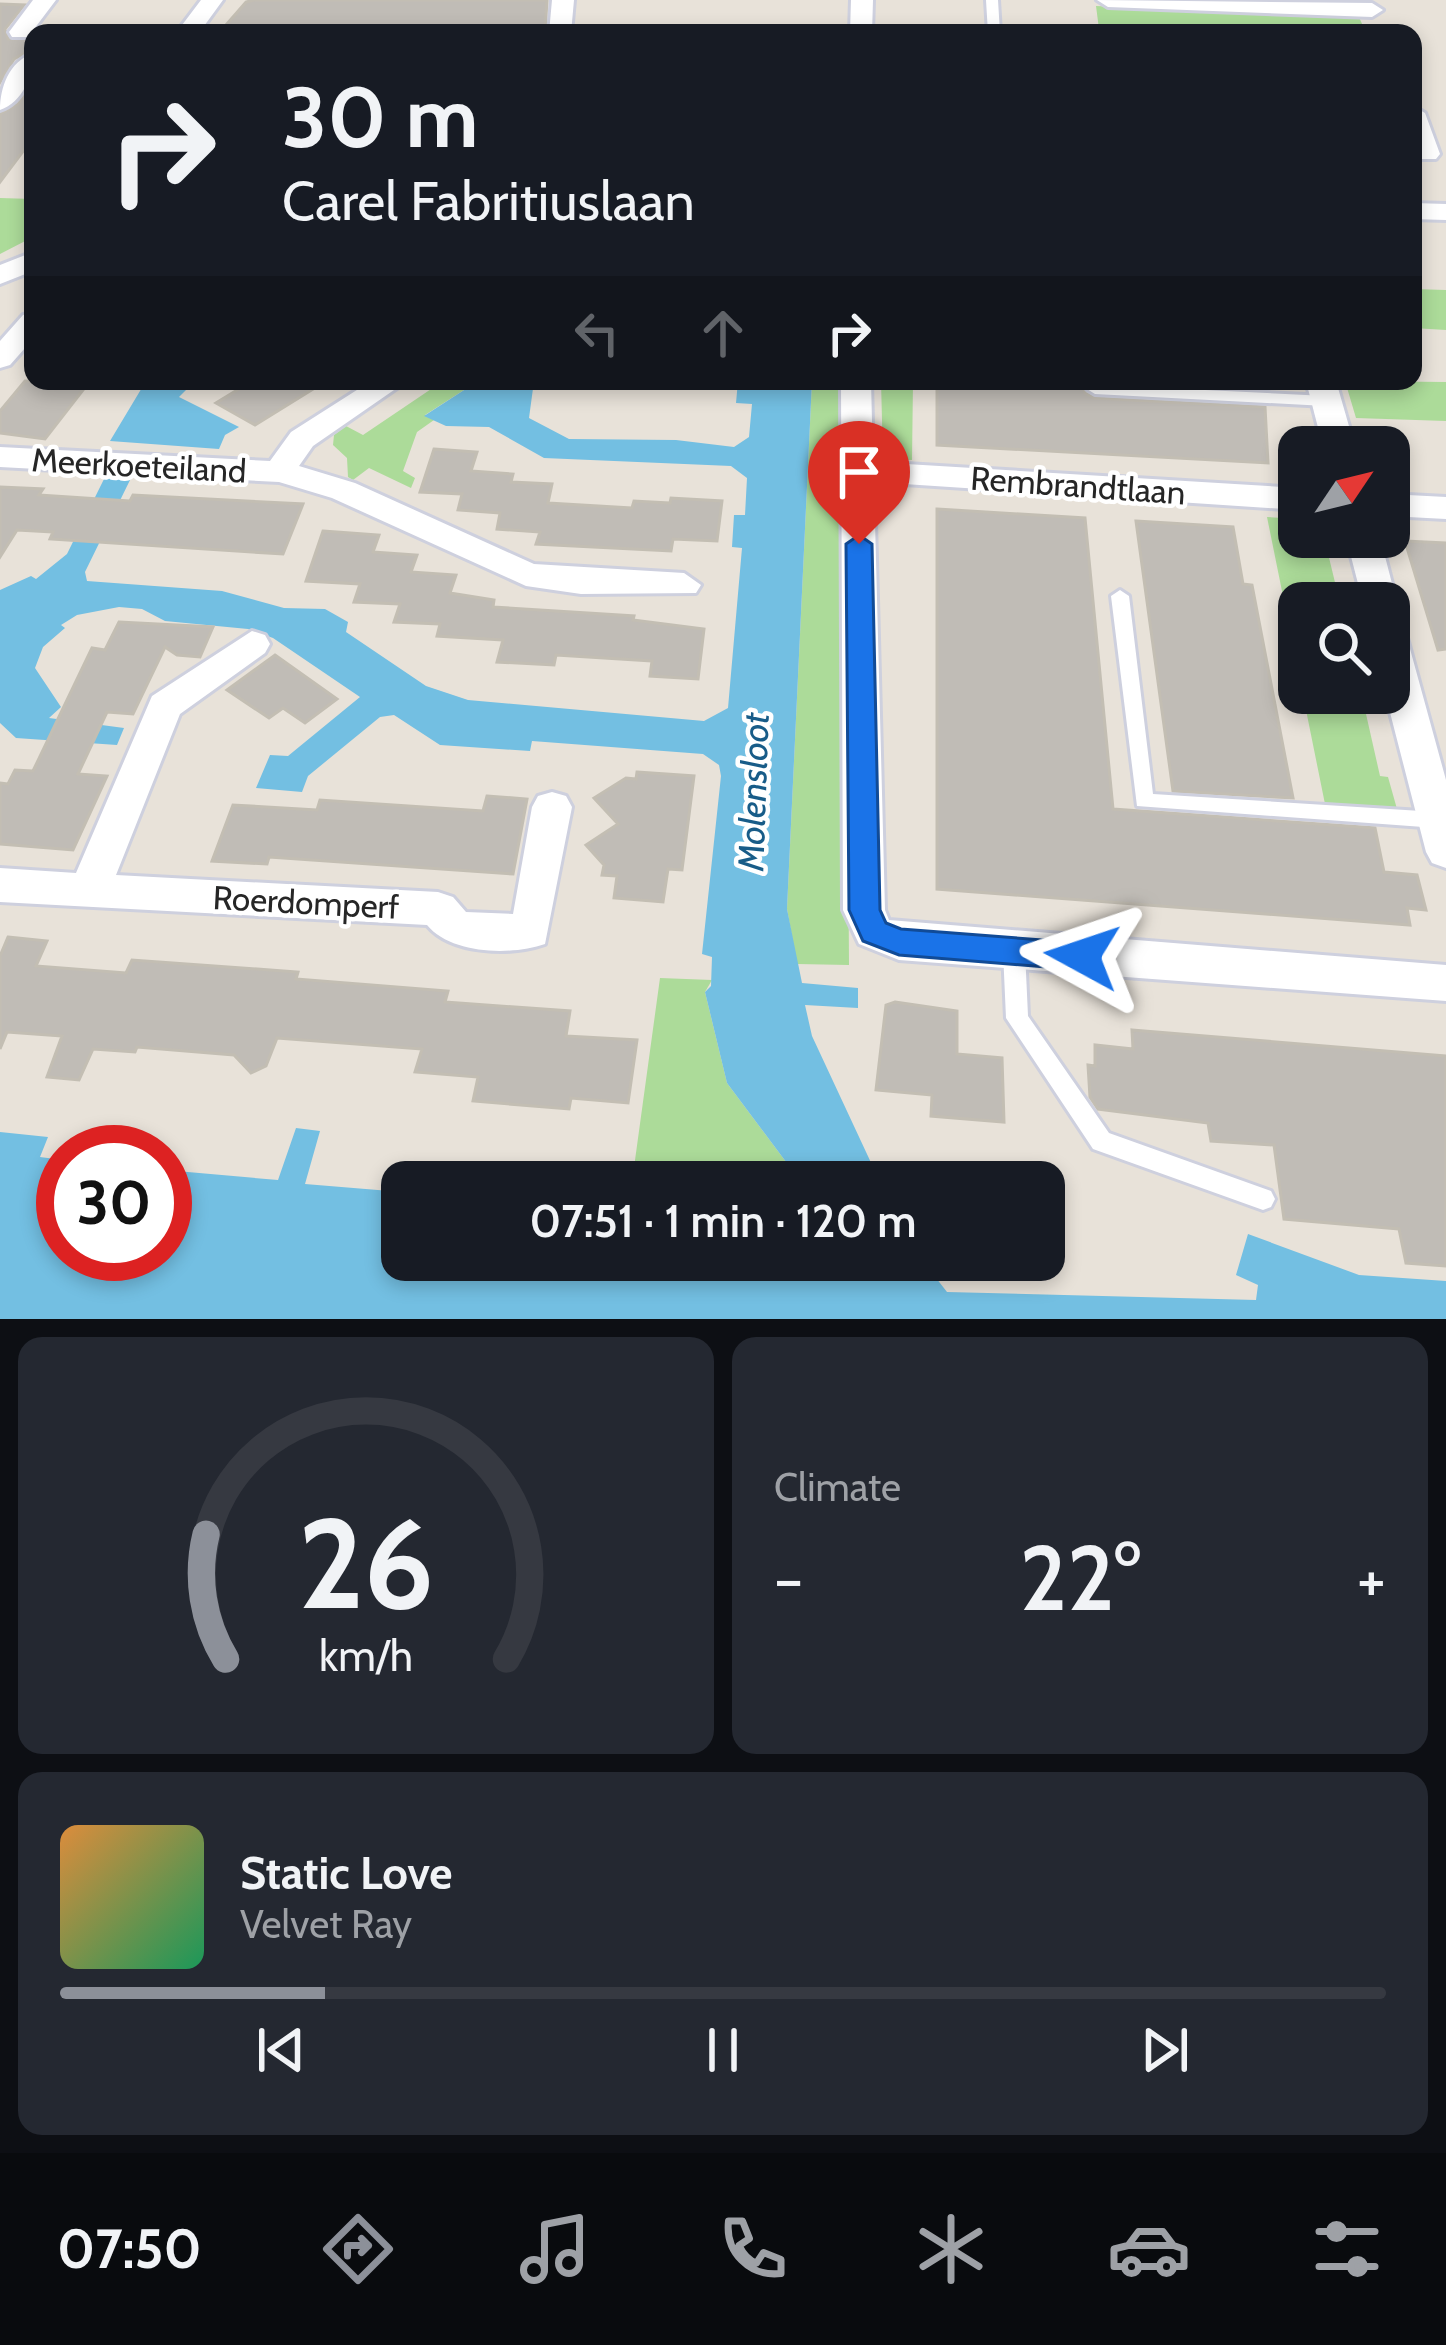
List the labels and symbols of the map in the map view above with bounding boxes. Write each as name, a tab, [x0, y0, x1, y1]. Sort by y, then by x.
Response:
pin	[808, 421, 910, 544]
north arrow	[1278, 426, 1410, 558]
street label: Meerkoeteiland	[31, 439, 247, 491]
street label: Rembrandtlaan	[969, 458, 1187, 512]
water label: Molensloot	[728, 711, 778, 873]
street label: Roerdomperf	[212, 877, 400, 927]
position arrow	[1019, 893, 1145, 1019]
speed limit sign: 30	[36, 1125, 192, 1281]

